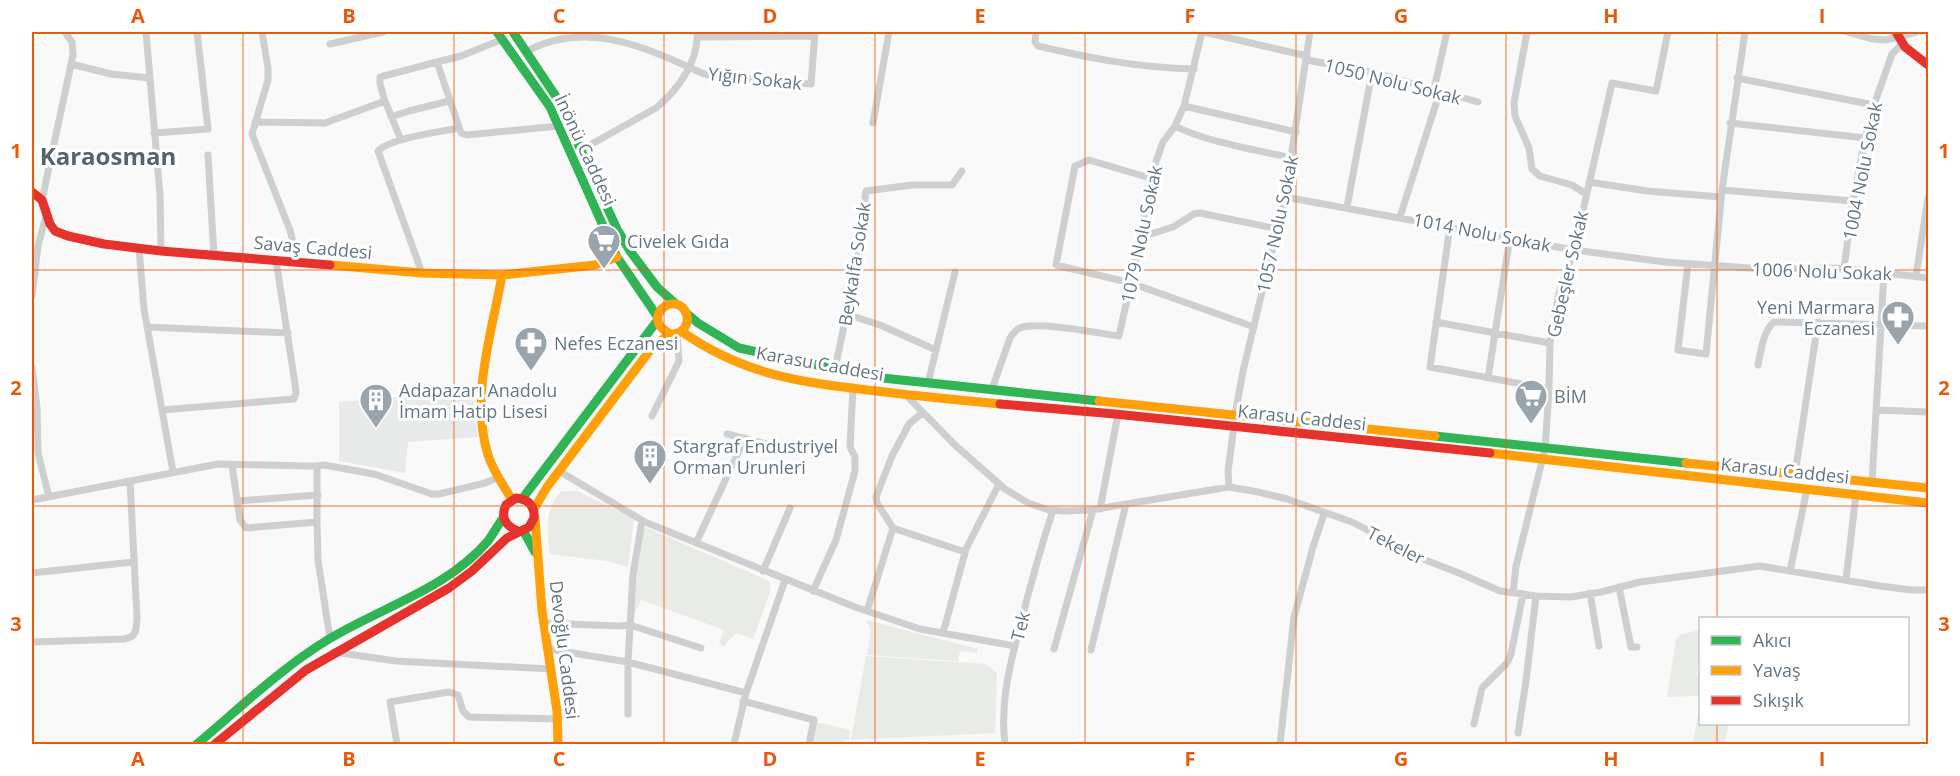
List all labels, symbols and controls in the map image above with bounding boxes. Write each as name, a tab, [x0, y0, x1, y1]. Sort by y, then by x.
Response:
text: A	[131, 2, 145, 29]
text: B	[342, 2, 356, 29]
text: C	[553, 2, 566, 29]
text: D	[763, 2, 777, 29]
text: E	[974, 2, 986, 29]
text: F	[1185, 2, 1195, 29]
text: G	[1394, 2, 1408, 29]
text: H	[1603, 2, 1619, 29]
text: I	[1819, 2, 1825, 29]
street label: 1050 Nolu Sokak	[1322, 52, 1464, 110]
street label: Yığın Sokak	[707, 61, 804, 95]
street label: İnönü Caddesi	[550, 90, 622, 210]
street label: 1004 Nolu Sokak	[1837, 99, 1887, 242]
text: 1	[10, 137, 22, 164]
text: 1	[1938, 137, 1950, 164]
district label: Karaosman	[40, 139, 176, 172]
street label: 1057 Nolu Sokak	[1251, 152, 1303, 295]
street label: 1079 Nolu Sokak	[1115, 162, 1167, 305]
street label: Beykalfa Sokak	[832, 200, 876, 328]
street label: 1014 Nolu Sokak	[1411, 207, 1554, 257]
street label: Gebeşler Sokak	[1541, 208, 1593, 340]
supermarket icon: Civelek Gıda	[586, 223, 622, 270]
place label: Civelek Gıda	[627, 229, 729, 253]
street label: Savaş Caddesi	[253, 230, 373, 264]
street label: 1006 Nolu Sokak	[1752, 257, 1893, 285]
place label: Yeni Marmara Eczanesi	[1757, 295, 1875, 340]
pharmacy icon: Yeni Marmara Eczanesi	[1880, 299, 1916, 346]
pharmacy icon: Nefes Eczanesi	[513, 325, 549, 372]
place label: Nefes Eczanesi	[554, 331, 678, 355]
street label: Karasu Caddesi	[754, 340, 886, 386]
text: 2	[10, 374, 22, 401]
text: 2	[1938, 374, 1950, 401]
place label: Adapazarı Anadolu İmam Hatip Lisesi	[399, 378, 557, 423]
supermarket icon: BİM	[1513, 378, 1549, 425]
building icon: Adapazarı Anadolu İmam Hatip Lisesi	[358, 382, 394, 429]
place label: BİM	[1554, 384, 1587, 408]
street label: Karasu Caddesi	[1236, 398, 1368, 436]
place label: Stargraf Endustriyel Orman Urunleri	[673, 434, 838, 479]
building icon: Stargraf Endustriyel Orman Urunleri	[632, 438, 668, 485]
street label: Karasu Caddesi	[1719, 451, 1851, 489]
street label: Tekeler	[1363, 520, 1429, 570]
street label: Devoğlu Caddesi	[545, 579, 585, 721]
street label: Tek	[1005, 608, 1035, 643]
text: 3	[10, 610, 22, 637]
text: 3	[1938, 610, 1950, 637]
legend	[1699, 617, 1909, 725]
text: Akıcı	[1753, 628, 1792, 652]
text: Yavaş	[1753, 658, 1801, 682]
text: Sıkışık	[1753, 688, 1805, 712]
text: A	[131, 745, 145, 772]
text: B	[342, 745, 356, 772]
text: C	[553, 745, 566, 772]
text: D	[763, 745, 777, 772]
text: E	[974, 745, 986, 772]
text: F	[1185, 745, 1195, 772]
text: G	[1394, 745, 1408, 772]
text: H	[1603, 745, 1619, 772]
text: I	[1819, 745, 1825, 772]

